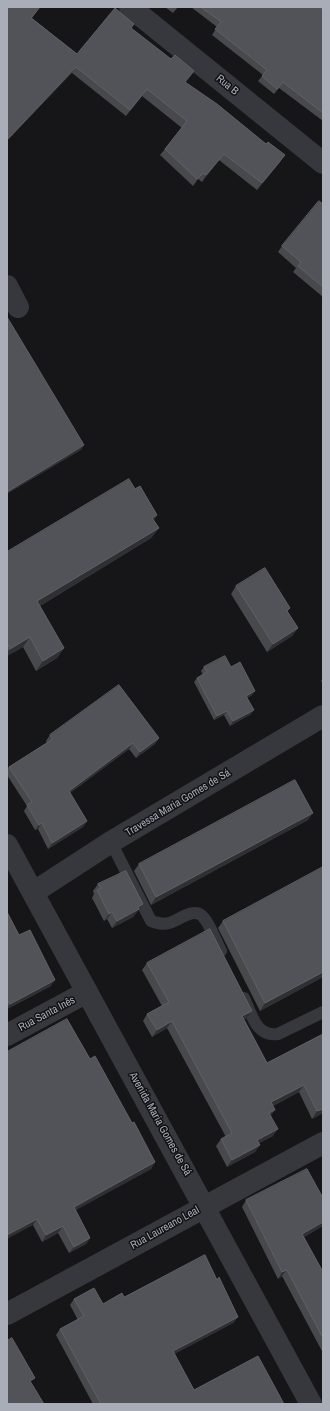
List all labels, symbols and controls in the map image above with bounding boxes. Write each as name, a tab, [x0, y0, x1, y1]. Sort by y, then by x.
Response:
street label: Rua B	[213, 72, 241, 98]
street label: Travessa Maria Gomes de Sá	[123, 766, 233, 840]
street label: Rua Santa Inês	[16, 994, 78, 1034]
street label: Avenida Maria Gomes de Sá	[126, 1070, 194, 1178]
street label: Rua Laureano Leal	[128, 1204, 202, 1252]

